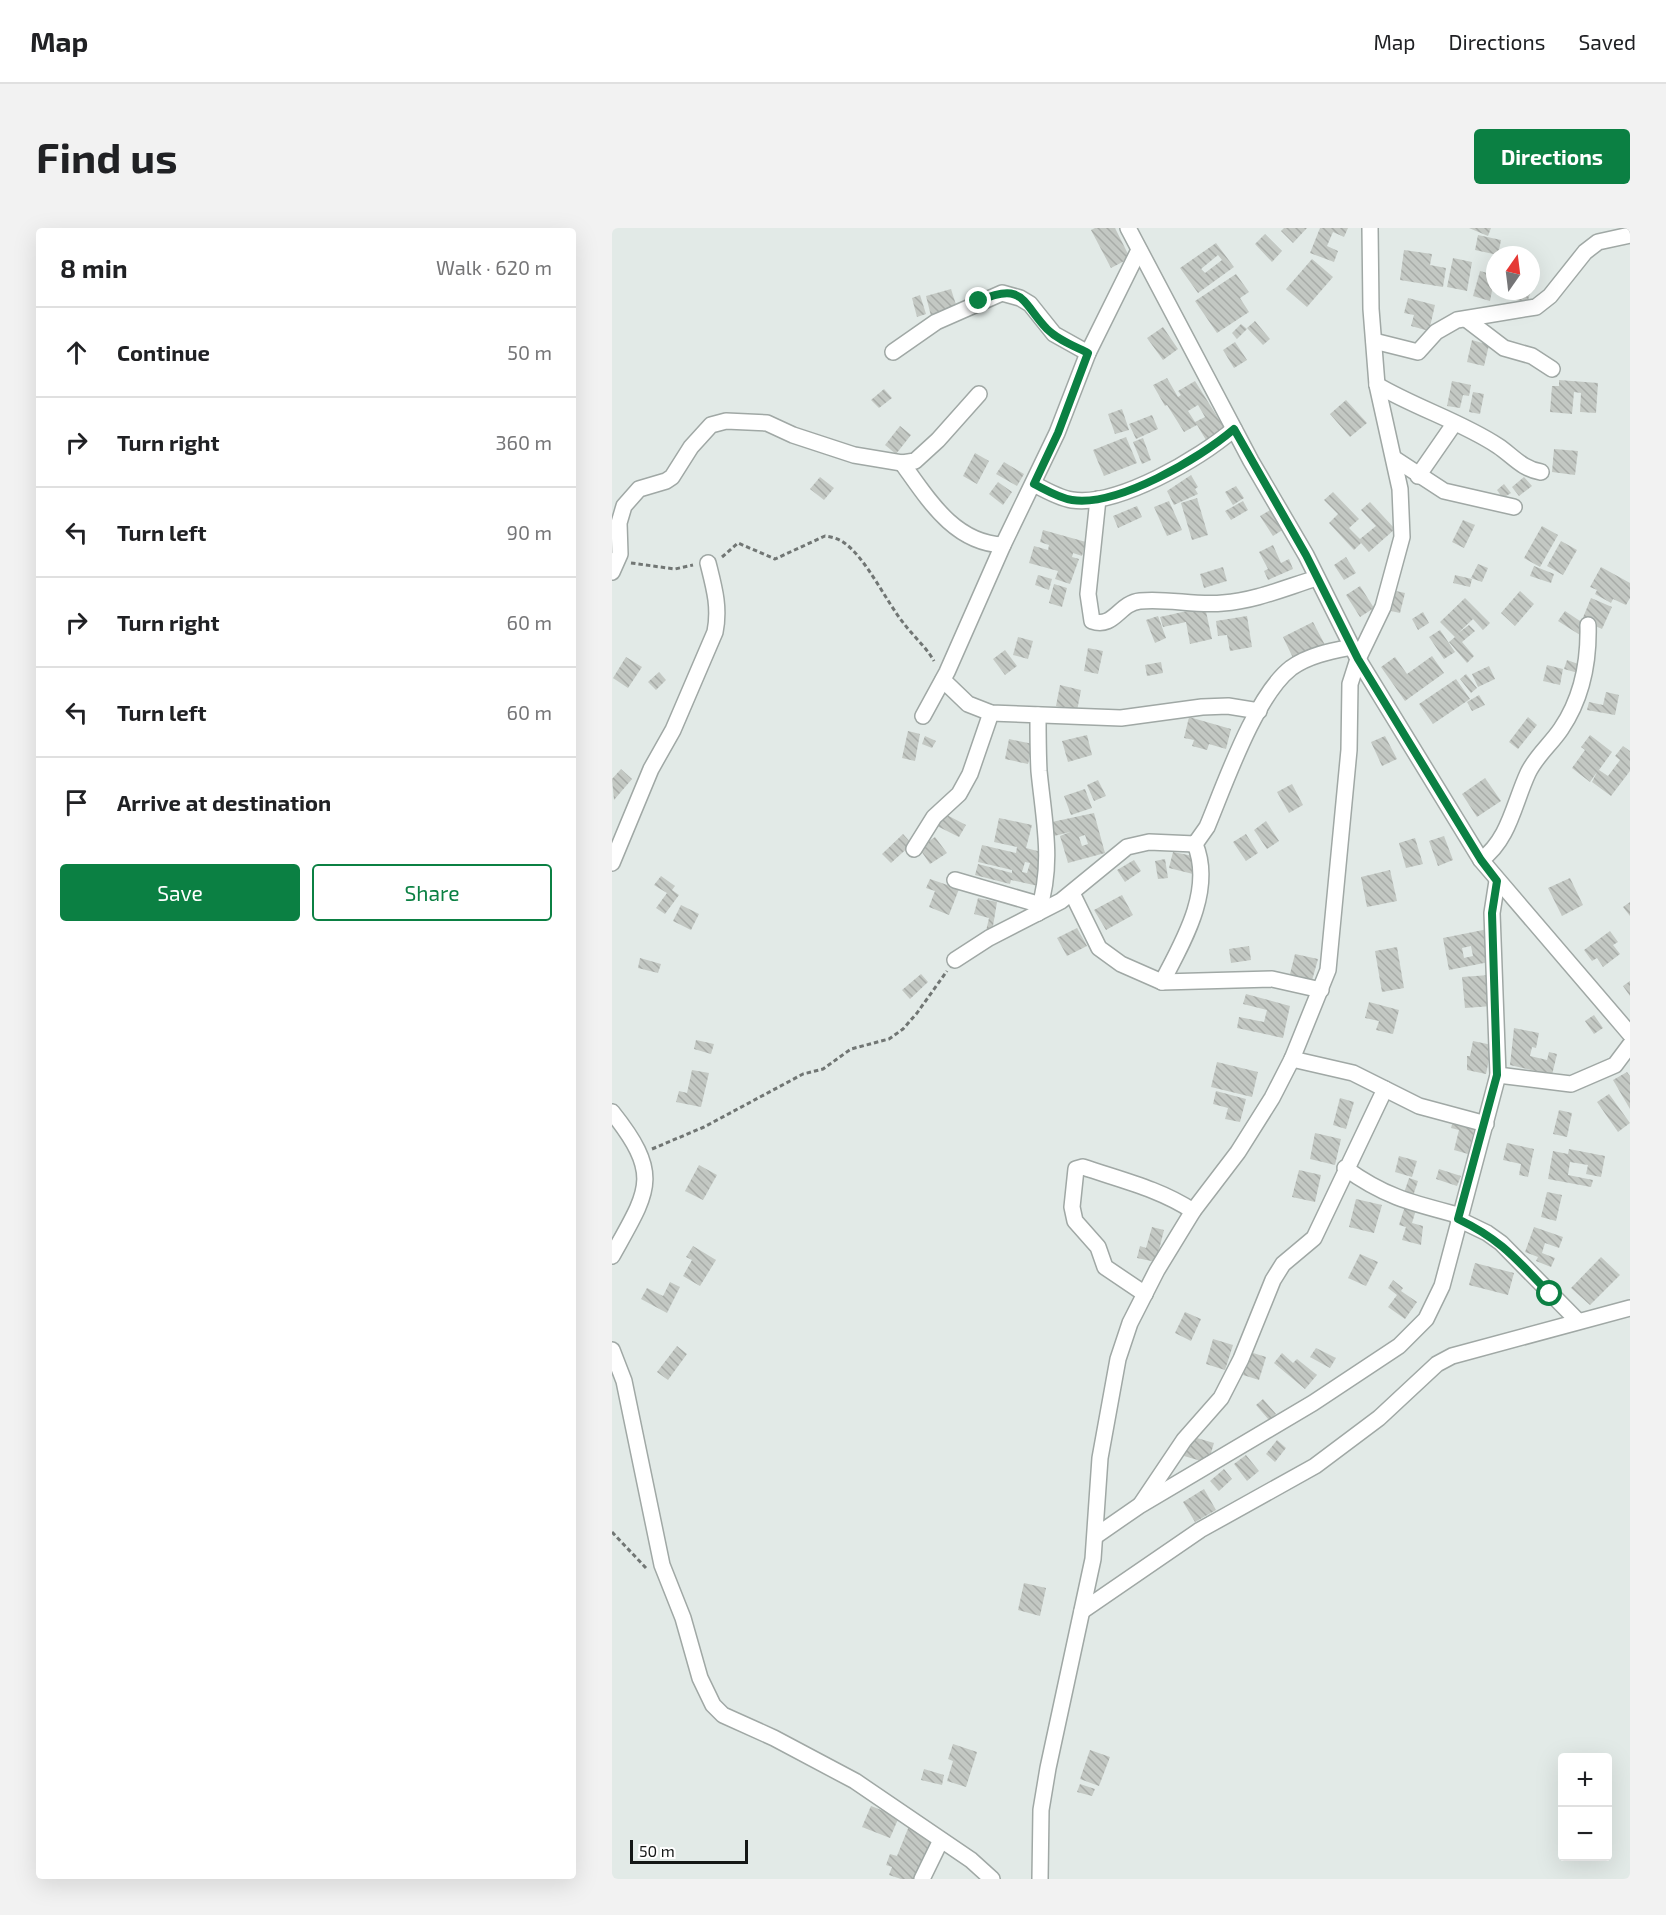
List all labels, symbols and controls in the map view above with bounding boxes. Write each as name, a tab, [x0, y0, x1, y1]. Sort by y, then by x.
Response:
text: Map	[30, 24, 88, 58]
text: Map	[1373, 29, 1416, 54]
text: Directions	[1449, 29, 1545, 54]
text: Saved	[1578, 29, 1636, 54]
button: Directions	[1474, 129, 1630, 184]
text: Find us	[36, 131, 178, 181]
north arrow	[1486, 246, 1540, 300]
text: 8 min	[60, 252, 128, 283]
text: Walk · 620 m	[436, 255, 552, 279]
route end	[965, 287, 991, 313]
icon: ahead	[60, 336, 93, 369]
text: Continue	[117, 339, 210, 365]
text: 50 m	[507, 340, 552, 364]
icon: right	[60, 426, 93, 459]
text: Turn right	[117, 429, 219, 455]
text: 360 m	[495, 430, 552, 454]
icon: left	[60, 516, 93, 549]
text: Turn left	[117, 519, 206, 545]
text: 90 m	[507, 520, 552, 544]
icon: right	[60, 606, 93, 639]
text: Turn right	[117, 609, 219, 635]
text: 60 m	[507, 610, 552, 634]
icon: left	[60, 696, 93, 729]
text: Turn left	[117, 699, 206, 725]
text: 60 m	[507, 700, 552, 724]
icon: arrive	[60, 786, 93, 819]
text: Arrive at destination	[117, 789, 331, 815]
button: Save	[60, 864, 300, 921]
button: Share	[312, 864, 552, 921]
route start	[1536, 1280, 1562, 1306]
map controls	[1558, 1753, 1612, 1861]
button: +	[1558, 1753, 1612, 1807]
button: −	[1558, 1807, 1612, 1861]
scale bar	[630, 1837, 748, 1864]
text: 50 m	[639, 1841, 675, 1860]

